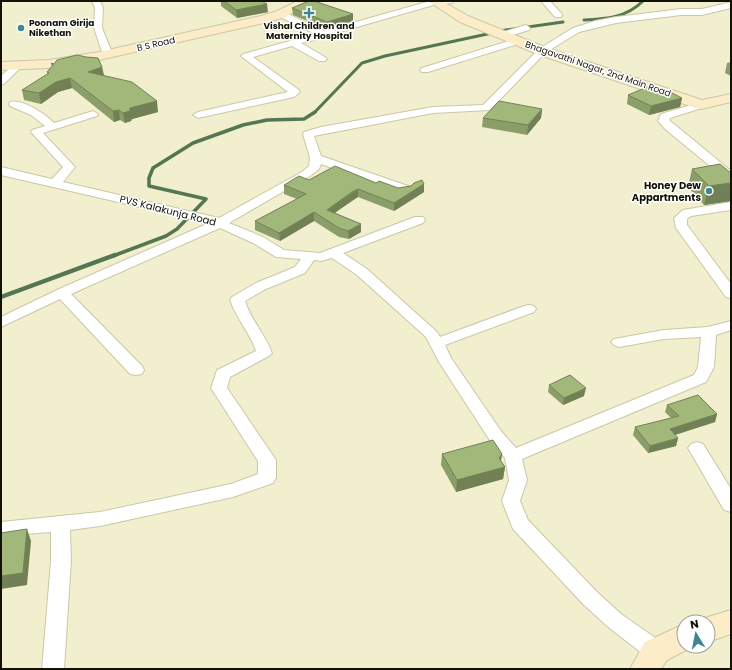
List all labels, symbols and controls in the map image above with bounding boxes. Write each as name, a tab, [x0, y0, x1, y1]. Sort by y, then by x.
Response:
marker: Vishal Children and Maternity Hospital	[303, 7, 315, 19]
place label: Poonam Girija Nikethan	[29, 17, 94, 39]
place label: Vishal Children and Maternity Hospital	[264, 20, 355, 42]
marker: Poonam Girija Nikethan	[16, 23, 26, 33]
street label: B S Road	[136, 34, 176, 54]
street label: Bhagavathi Nagar, 2nd Main Road	[523, 38, 673, 100]
place label: Honey Dew Appartments	[632, 178, 701, 205]
marker: Honey Dew Appartments	[704, 186, 714, 196]
street label: PVS Kalakunja Road	[118, 191, 218, 230]
north arrow	[676, 614, 716, 654]
text: N	[689, 616, 700, 633]

